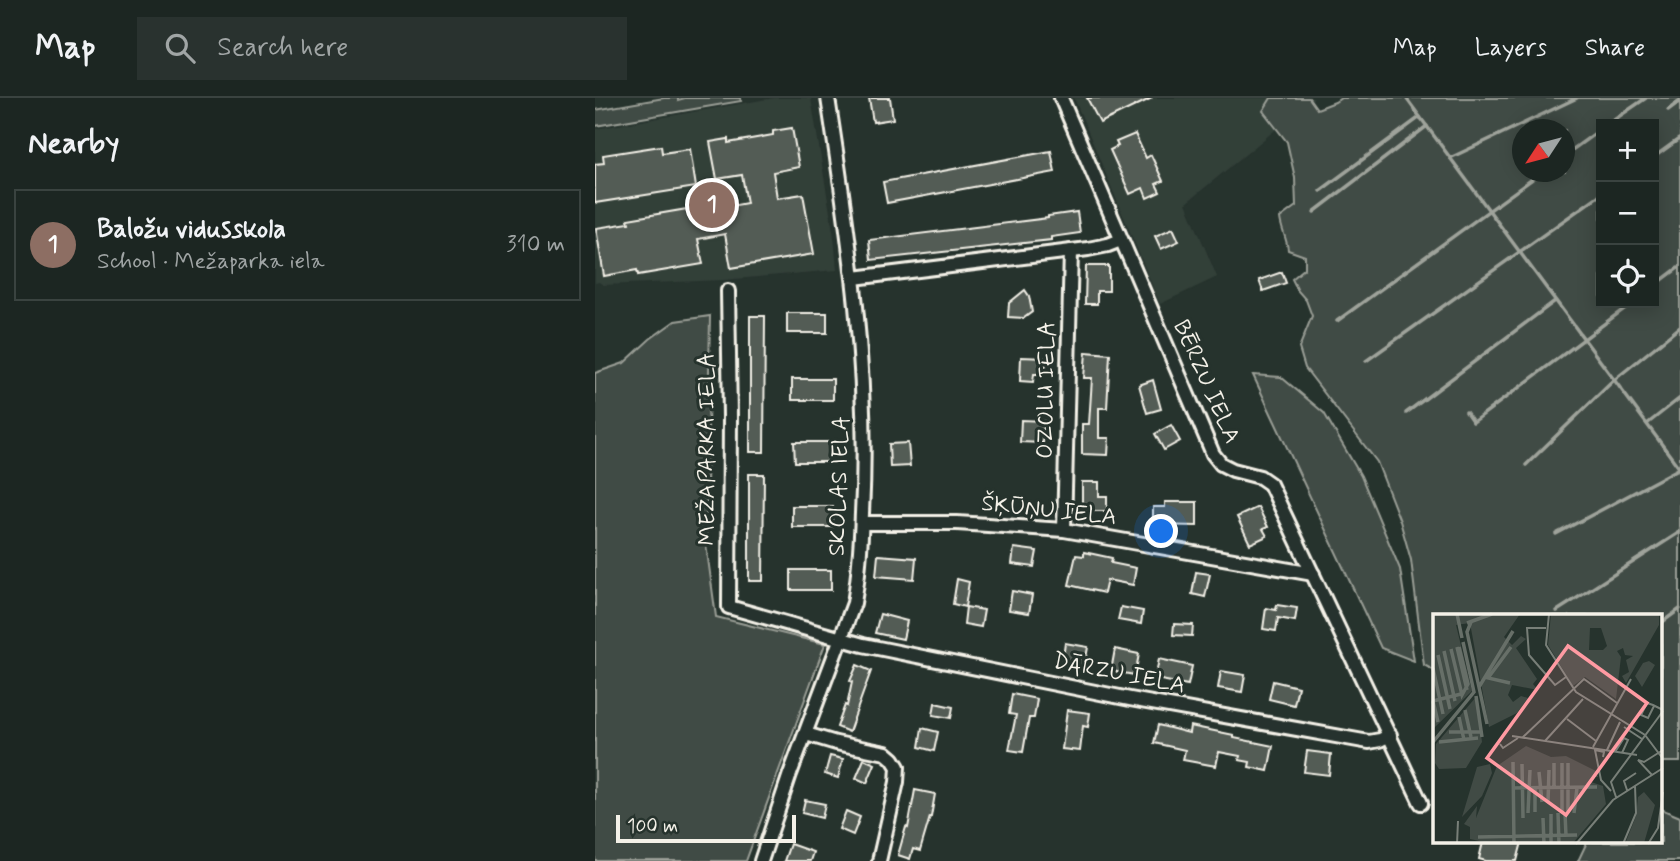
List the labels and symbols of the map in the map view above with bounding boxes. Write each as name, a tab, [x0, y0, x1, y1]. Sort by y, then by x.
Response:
north arrow	[1512, 119, 1575, 182]
pin: 1	[689, 179, 735, 231]
street label: BĒRZU IELA	[1165, 315, 1247, 449]
street label: OZOLU IELA	[1031, 321, 1063, 459]
street label: MEŽAPARKA IELA	[693, 352, 723, 546]
street label: SKOLAS IELA	[823, 415, 857, 557]
street label: ŠĶŪŅU IELA	[980, 489, 1118, 533]
your location	[1144, 514, 1178, 548]
inset map	[1433, 614, 1663, 844]
street label: DĀRZU IELA	[1050, 646, 1188, 702]
scale bar	[616, 812, 796, 844]

